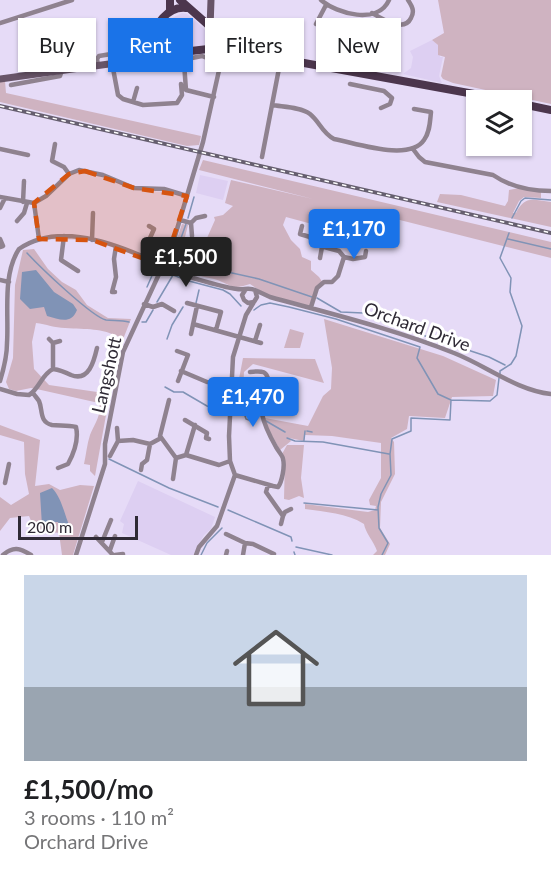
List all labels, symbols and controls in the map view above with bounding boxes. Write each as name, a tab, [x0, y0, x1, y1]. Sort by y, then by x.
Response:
chip: Buy	[18, 18, 96, 72]
chip: Rent	[108, 18, 193, 72]
chip: Filters	[205, 18, 304, 72]
chip: New	[316, 18, 401, 72]
map controls	[466, 90, 532, 156]
button: layers	[466, 90, 532, 156]
pin: £1,170	[305, 209, 403, 260]
text: £1,170	[323, 216, 385, 240]
pin: £1,500	[137, 237, 235, 288]
text: £1,500	[155, 244, 217, 268]
street label: Orchard Drive	[361, 297, 474, 356]
street label: Langshott	[87, 334, 126, 415]
pin: £1,470	[204, 377, 302, 428]
text: £1,470	[222, 384, 284, 408]
scale bar	[18, 513, 138, 540]
text: 200 m	[27, 517, 72, 536]
icon: home	[222, 614, 330, 722]
text: £1,500/mo	[24, 773, 154, 805]
text: 3 rooms · 110 m²	[24, 805, 174, 829]
text: Orchard Drive	[24, 829, 148, 853]

